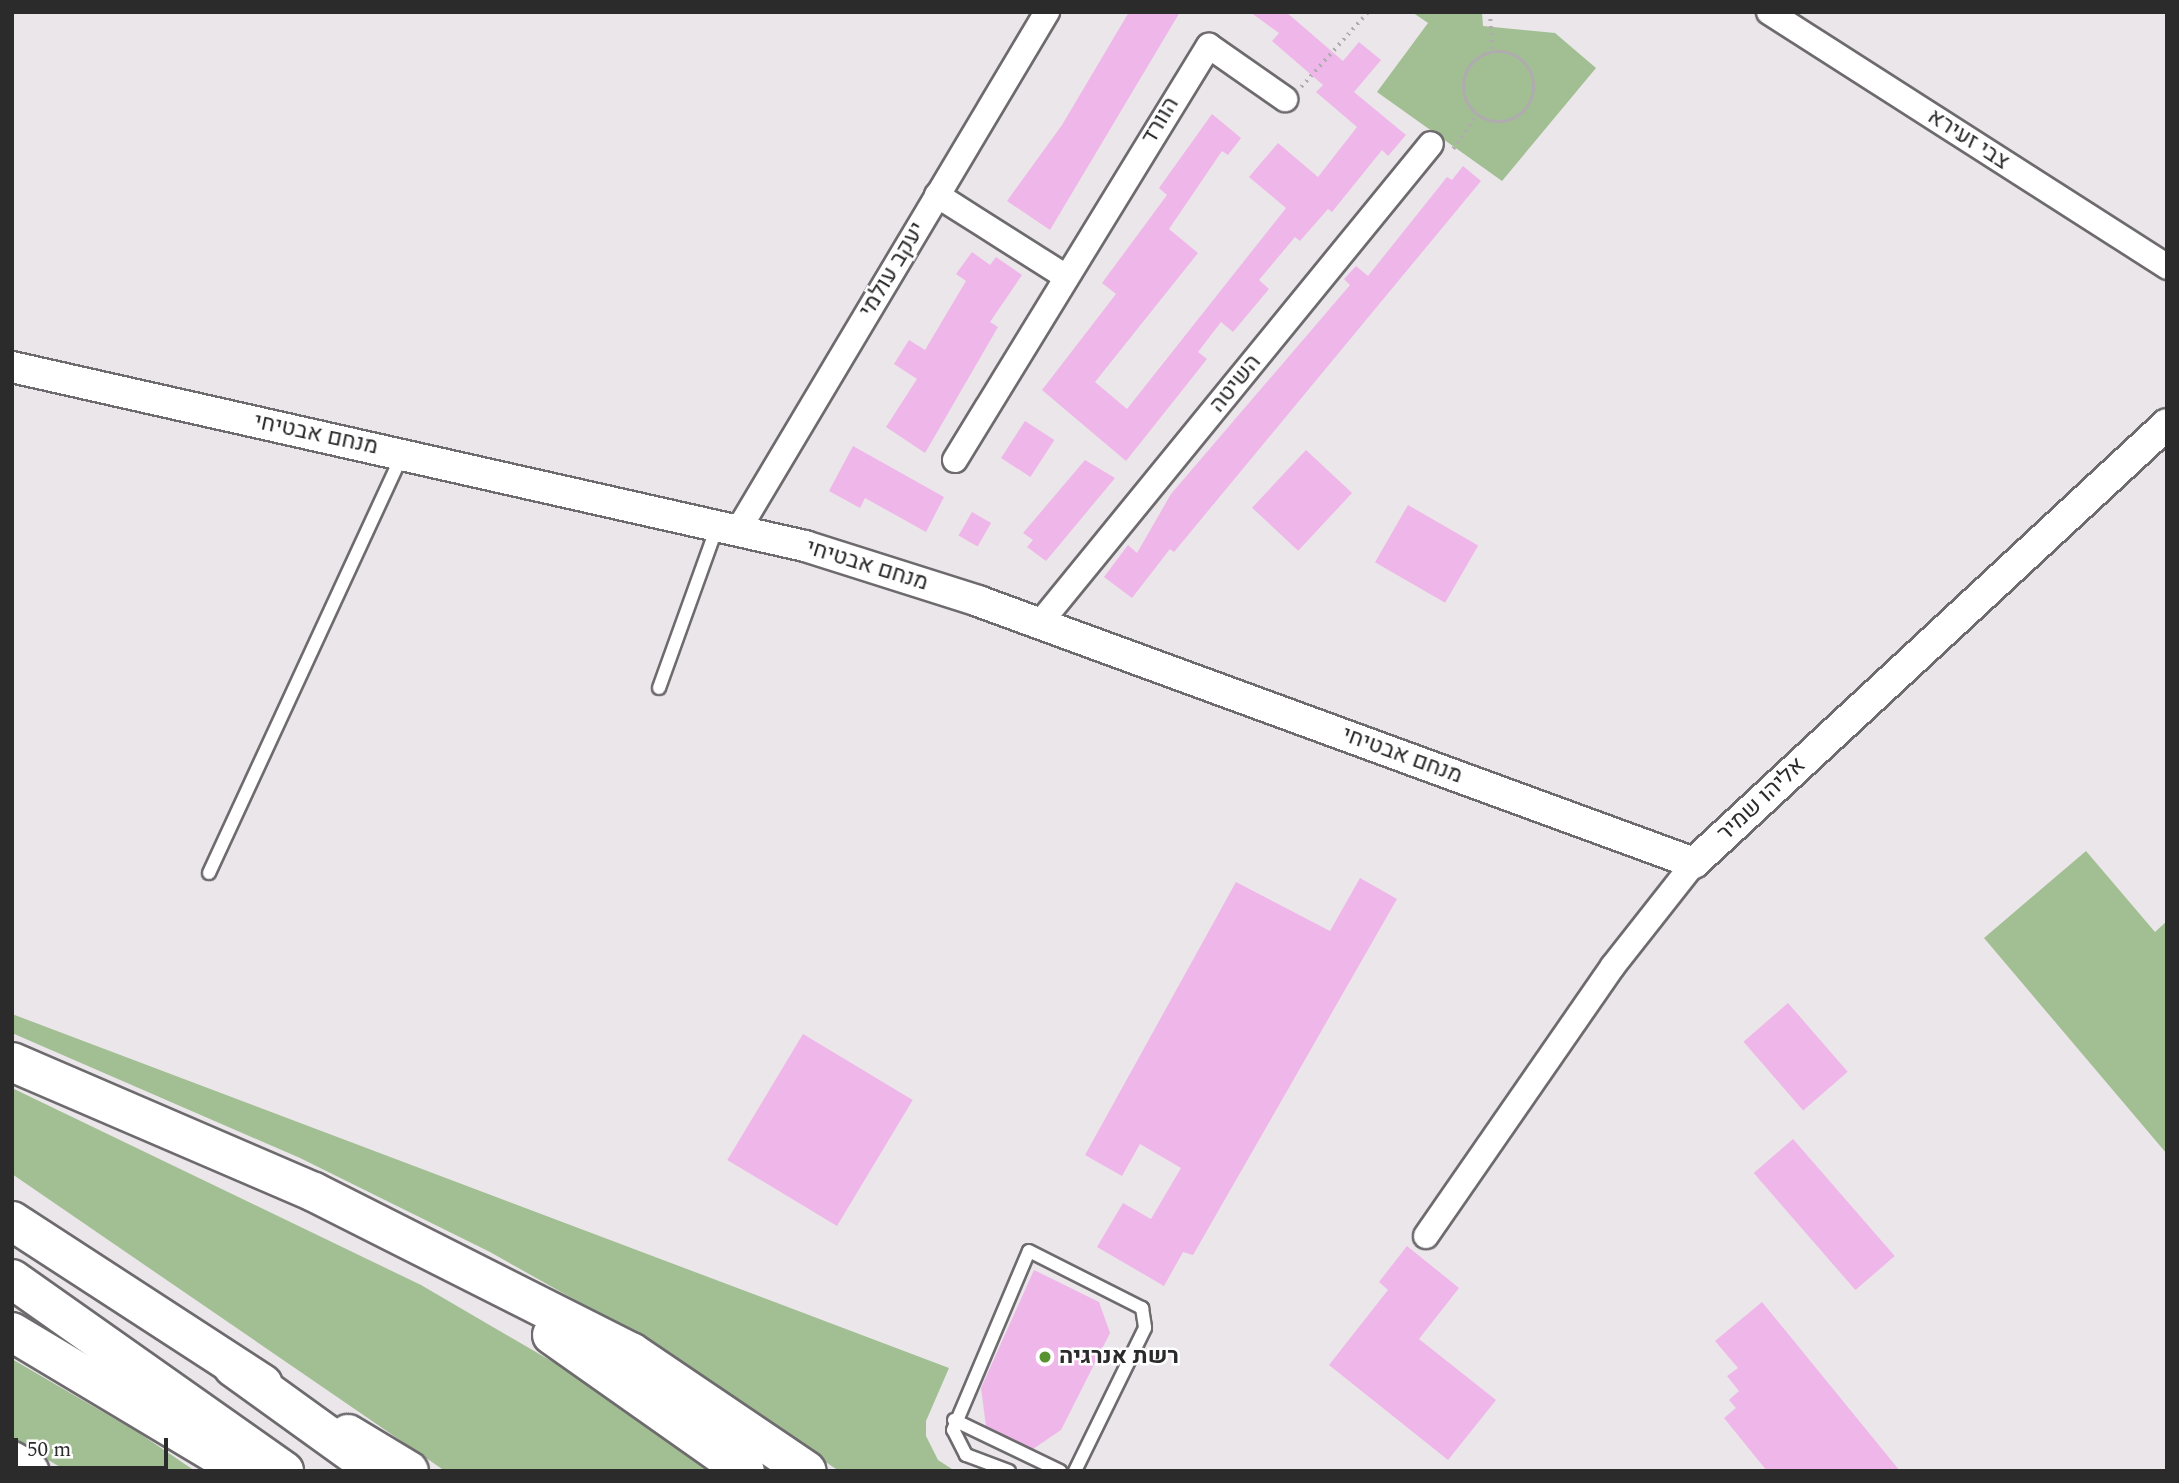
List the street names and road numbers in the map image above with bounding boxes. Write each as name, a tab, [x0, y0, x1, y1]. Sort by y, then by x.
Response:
street label: הוורד	[1136, 92, 1186, 150]
street label: צבי זעירא	[1922, 103, 2014, 177]
street label: יעקב עולמי	[854, 218, 932, 322]
street label: השיטה	[1204, 350, 1268, 418]
street label: מנחם אבטיחי	[251, 408, 381, 462]
street label: מנחם אבטיחי	[803, 534, 931, 598]
street label: מנחם אבטיחי	[1338, 721, 1466, 791]
street label: אליהו שמיר	[1712, 752, 1812, 848]

